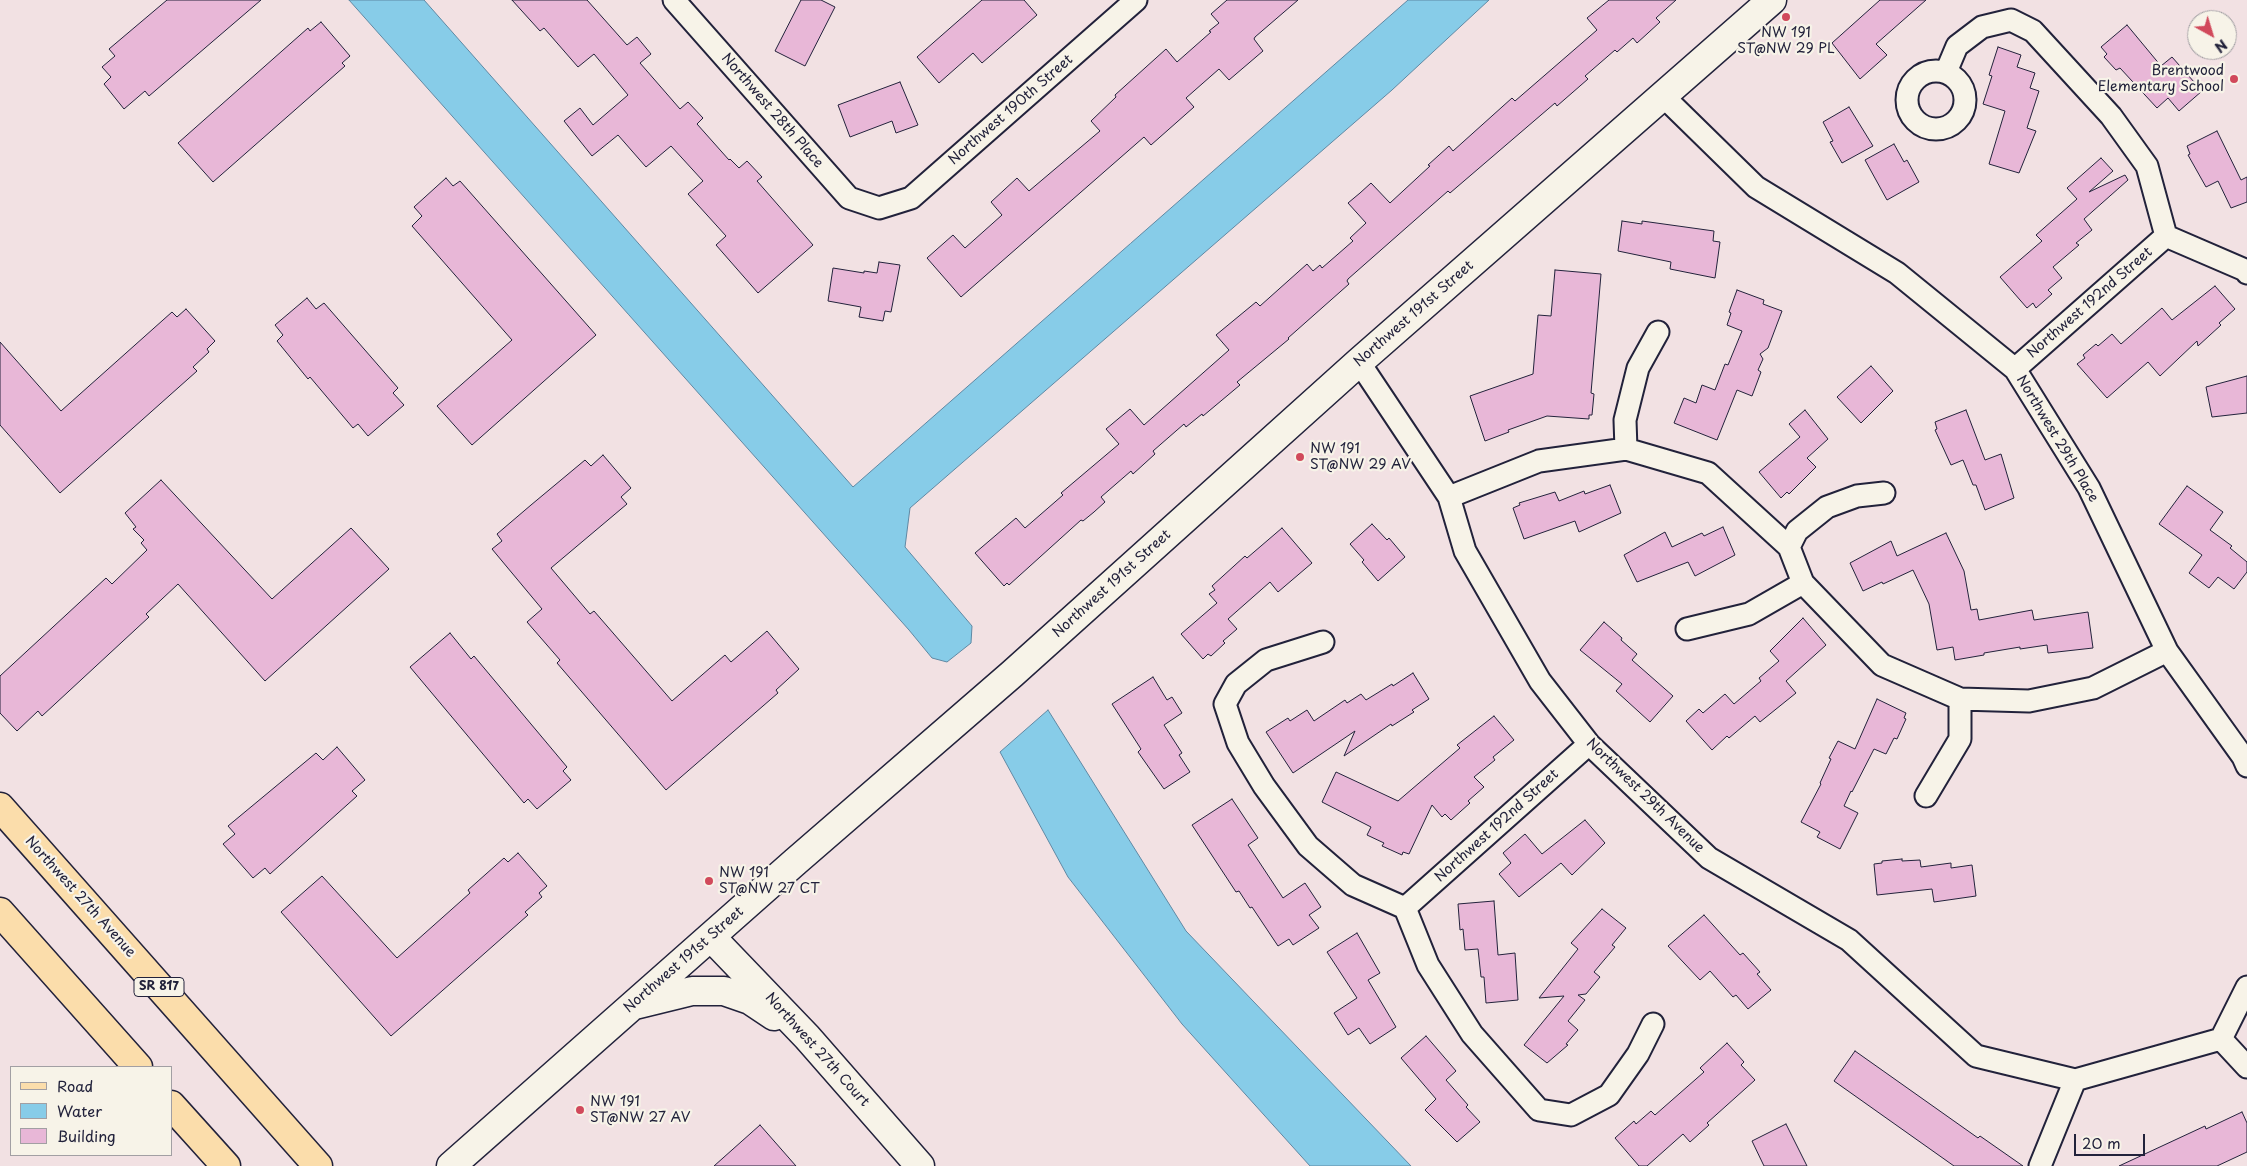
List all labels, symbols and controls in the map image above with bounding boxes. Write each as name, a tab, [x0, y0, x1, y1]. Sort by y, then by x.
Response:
north arrow	[2187, 10, 2237, 60]
marker: NW 191 ST@NW 29 PL	[1780, 11, 1792, 23]
place label: NW 191 ST@NW 29 PL	[1737, 25, 1835, 58]
text: N	[2210, 35, 2232, 58]
street label: Northwest 28th Place	[718, 50, 826, 172]
street label: Northwest 190th Street	[945, 51, 1077, 169]
place label: Brentwood Elementary School	[2098, 63, 2224, 95]
marker: Brentwood Elementary School	[2228, 73, 2240, 85]
street label: Northwest 192nd Street	[2024, 244, 2156, 362]
street label: Northwest 191st Street	[1351, 257, 1477, 371]
street label: Northwest 29th Place	[2012, 372, 2102, 506]
place label: NW 191 ST@NW 29 AV	[1310, 441, 1411, 474]
marker: NW 191 ST@NW 29 AV	[1294, 451, 1306, 463]
street label: Northwest 191st Street	[1049, 527, 1175, 641]
street label: Northwest 29th Avenue	[1583, 735, 1707, 857]
street label: Northwest 192nd Street	[1432, 766, 1562, 886]
street label: Northwest 27th Avenue	[21, 833, 139, 961]
place label: NW 191 ST@NW 27 CT	[719, 865, 820, 898]
marker: NW 191 ST@NW 27 CT	[703, 875, 715, 887]
street label: Northwest 191st Street	[621, 903, 747, 1017]
road number: SR 817	[134, 978, 184, 996]
street label: Northwest 27th Court	[761, 990, 873, 1110]
legend	[10, 1066, 172, 1156]
text: Road	[57, 1074, 93, 1097]
place label: NW 191 ST@NW 27 AV	[590, 1094, 691, 1126]
text: Water	[57, 1099, 102, 1122]
marker: NW 191 ST@NW 27 AV	[574, 1104, 586, 1116]
text: Building	[57, 1124, 116, 1147]
scale bar	[2077, 1124, 2148, 1156]
text: 20 m	[2082, 1131, 2121, 1154]

